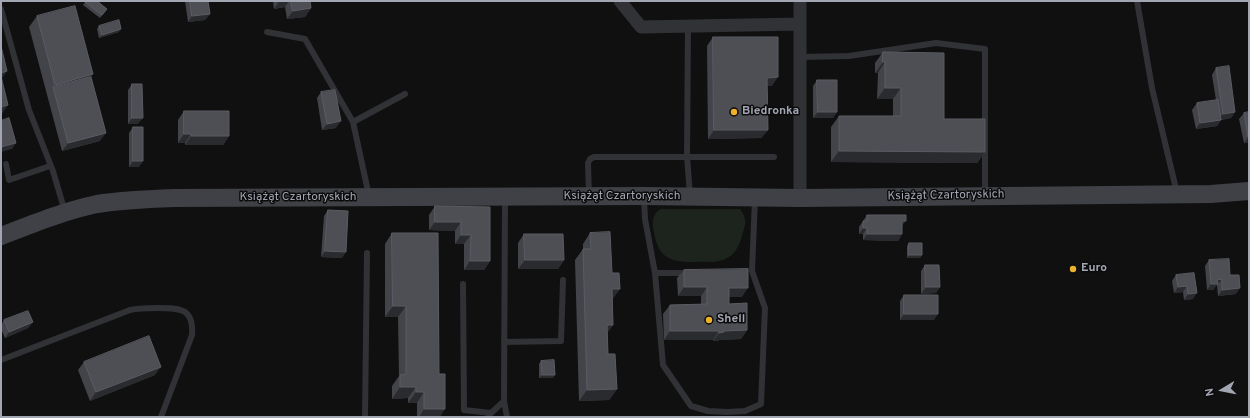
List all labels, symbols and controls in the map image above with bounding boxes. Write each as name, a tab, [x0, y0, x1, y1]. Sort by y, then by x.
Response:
place label: Biedronka	[742, 105, 799, 119]
marker: Biedronka	[729, 107, 739, 117]
street label: Książąt Czartoryskich	[887, 188, 1005, 204]
street label: Książąt Czartoryskich	[563, 190, 681, 204]
street label: Książąt Czartoryskich	[239, 191, 357, 205]
place label: Euro	[1081, 262, 1107, 276]
marker: Euro	[1068, 264, 1078, 274]
place label: Shell	[717, 313, 745, 327]
marker: Shell	[704, 315, 714, 325]
north arrow	[1202, 370, 1242, 410]
text: N	[1203, 387, 1218, 397]

